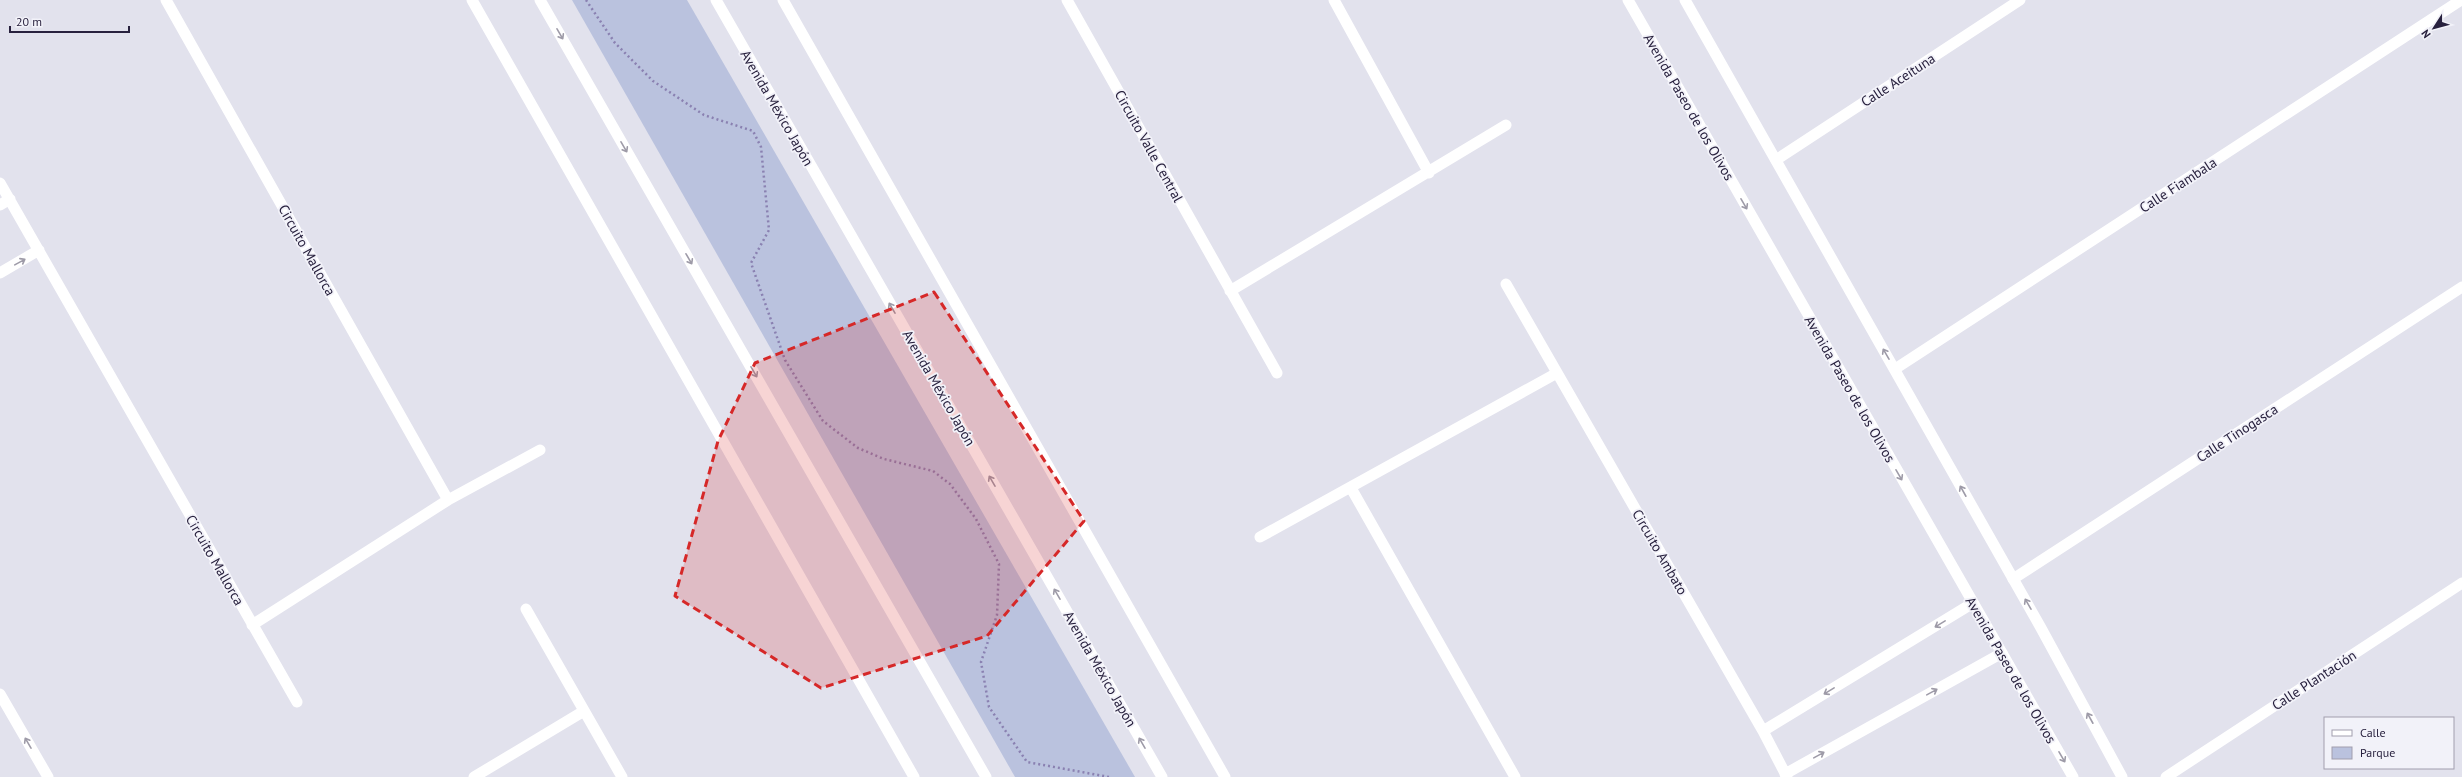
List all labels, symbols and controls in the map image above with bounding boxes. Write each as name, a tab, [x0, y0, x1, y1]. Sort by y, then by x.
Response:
scale bar	[10, 8, 129, 34]
north arrow	[2414, 8, 2454, 48]
text: 20 m	[16, 14, 42, 29]
text: N	[2418, 27, 2434, 41]
one-way arrow	[556, 28, 564, 40]
street label: Avenida Paseo de los Olivos	[1640, 30, 1738, 184]
street label: Avenida México Japón	[736, 47, 818, 169]
street label: Calle Aceituna	[1857, 49, 1939, 111]
street label: Circuito Valle Central	[1111, 87, 1187, 205]
one-way arrow	[621, 141, 629, 153]
street label: Calle Fiambala	[2136, 153, 2220, 217]
one-way arrow	[1741, 198, 1749, 210]
street label: Circuito Mallorca	[274, 201, 340, 299]
one-way arrow	[685, 253, 693, 265]
one-way arrow	[14, 257, 26, 265]
one-way arrow	[888, 302, 896, 314]
street label: Avenida Paseo de los Olivos	[1801, 312, 1899, 466]
street label: Avenida México Japón	[898, 327, 980, 449]
one-way arrow	[1881, 348, 1889, 360]
one-way arrow	[750, 366, 758, 378]
street label: Calle Tinogasca	[2193, 400, 2281, 466]
one-way arrow	[1896, 469, 1904, 481]
one-way arrow	[987, 475, 995, 487]
one-way arrow	[1959, 485, 1967, 497]
street label: Circuito Ambato	[1628, 506, 1692, 598]
street label: Circuito Mallorca	[182, 511, 248, 609]
one-way arrow	[1052, 588, 1060, 600]
street label: Avenida Paseo de los Olivos	[1962, 593, 2060, 747]
one-way arrow	[2023, 598, 2031, 610]
street label: Avenida México Japón	[1059, 608, 1141, 730]
one-way arrow	[1934, 620, 1946, 628]
street label: Calle Plantación	[2268, 646, 2360, 714]
one-way arrow	[1926, 687, 1938, 695]
one-way arrow	[1823, 688, 1835, 696]
one-way arrow	[2086, 712, 2094, 724]
legend	[2324, 717, 2454, 769]
text: Calle	[2360, 725, 2386, 740]
one-way arrow	[24, 737, 32, 749]
one-way arrow	[1138, 737, 1146, 749]
text: Parque	[2360, 745, 2395, 760]
one-way arrow	[1813, 751, 1825, 759]
one-way arrow	[2058, 751, 2066, 763]

